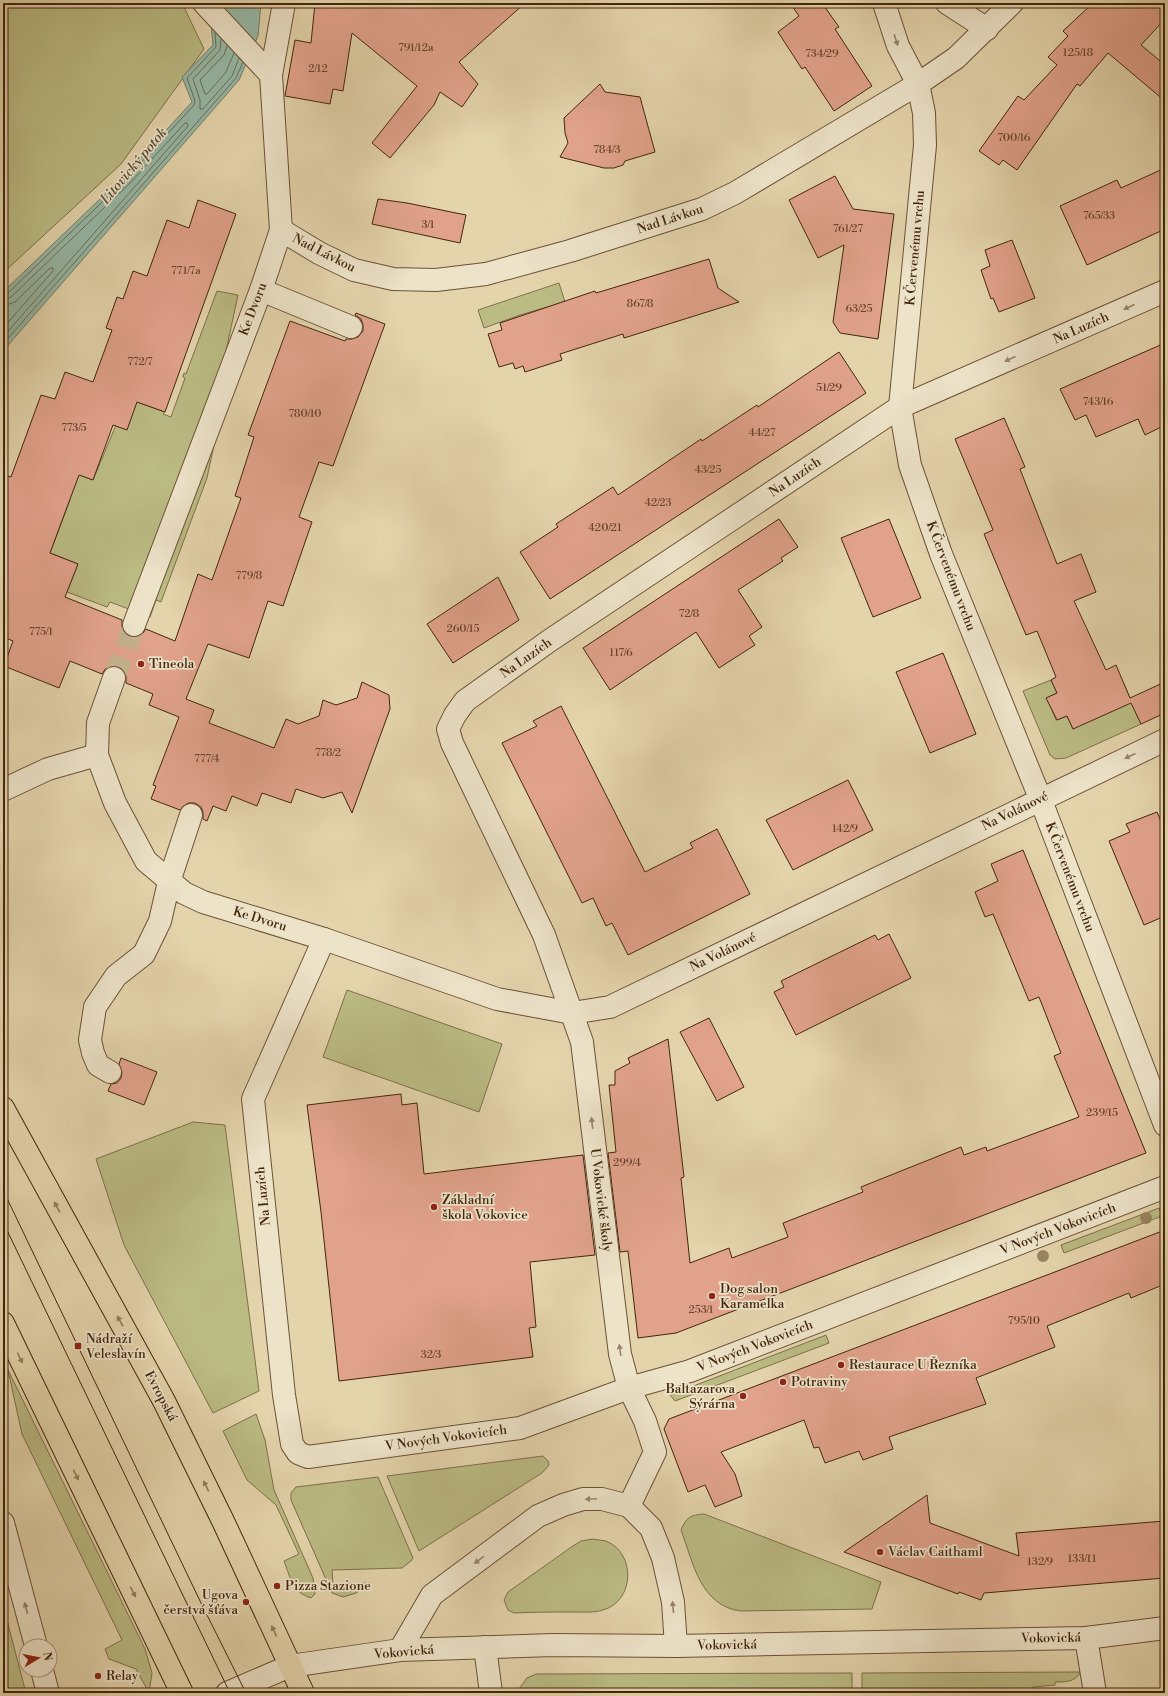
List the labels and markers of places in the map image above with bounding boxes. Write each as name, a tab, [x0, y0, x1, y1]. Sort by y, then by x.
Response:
place label: Tineola	[149, 656, 195, 672]
marker: Tineola	[136, 659, 146, 669]
place label: Základní škola Vokovice	[442, 1192, 528, 1223]
marker: Základní škola Vokovice	[429, 1202, 439, 1212]
place label: Dog salon Karamelka	[720, 1281, 785, 1312]
marker: Dog salon Karamelka	[707, 1291, 717, 1301]
place label: Nádraží Veleslavín	[85, 1331, 146, 1362]
marker: Nádraží Veleslavín	[73, 1341, 83, 1351]
place label: Restaurace U Řezníka	[849, 1356, 977, 1373]
marker: Restaurace U Řezníka	[836, 1360, 846, 1370]
place label: Potraviny	[791, 1374, 848, 1390]
marker: Potraviny	[778, 1377, 788, 1387]
place label: Baltazarova Sýrárna	[665, 1381, 735, 1412]
marker: Baltazarova Sýrárna	[738, 1391, 748, 1401]
place label: Václav Caithaml	[887, 1544, 983, 1560]
marker: Václav Caithaml	[875, 1547, 885, 1557]
place label: Pizza Stazione	[285, 1578, 371, 1594]
marker: Pizza Stazione	[272, 1581, 282, 1591]
place label: Ugova čerstvá šťáva	[163, 1587, 238, 1618]
marker: Ugova čerstvá šťáva	[241, 1597, 251, 1607]
place label: Relay	[106, 1668, 139, 1684]
marker: Relay	[93, 1671, 103, 1681]

